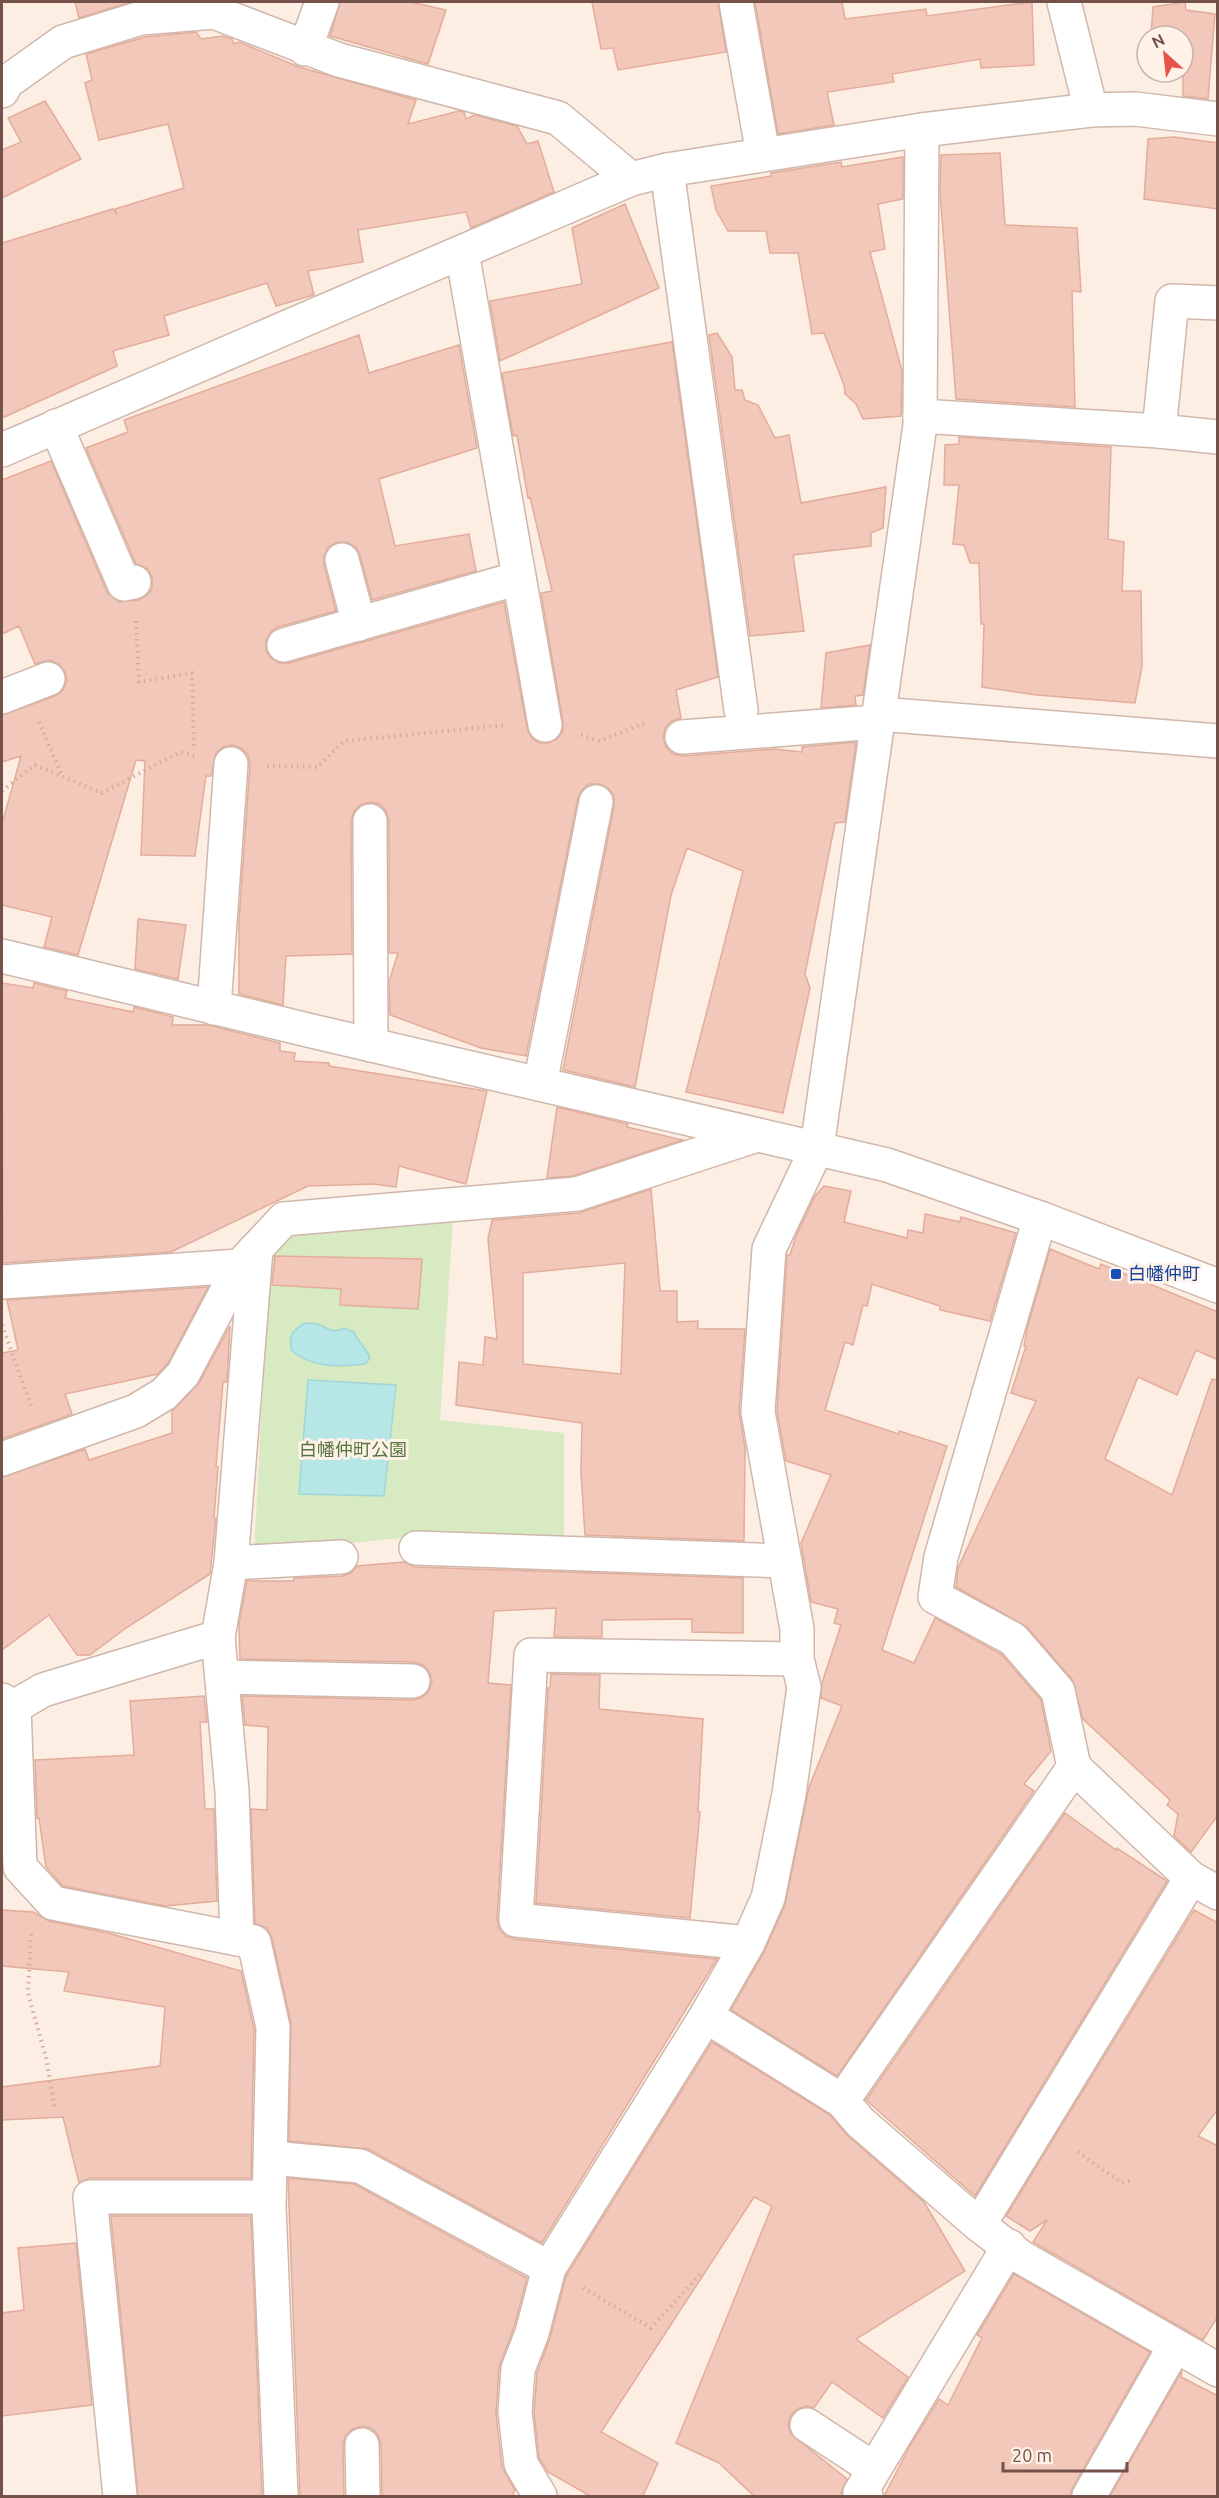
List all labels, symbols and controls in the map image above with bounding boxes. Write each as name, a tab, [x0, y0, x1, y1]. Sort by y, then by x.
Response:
north arrow	[1135, 24, 1195, 84]
text: N	[1149, 30, 1168, 51]
place label: 白幡仲町	[1128, 1263, 1200, 1283]
marker: 白幡仲町	[1109, 1267, 1123, 1281]
park label: 白幡仲町公園	[299, 1439, 407, 1459]
scale bar	[1003, 2435, 1128, 2473]
text: 20 m	[1012, 2445, 1052, 2465]

